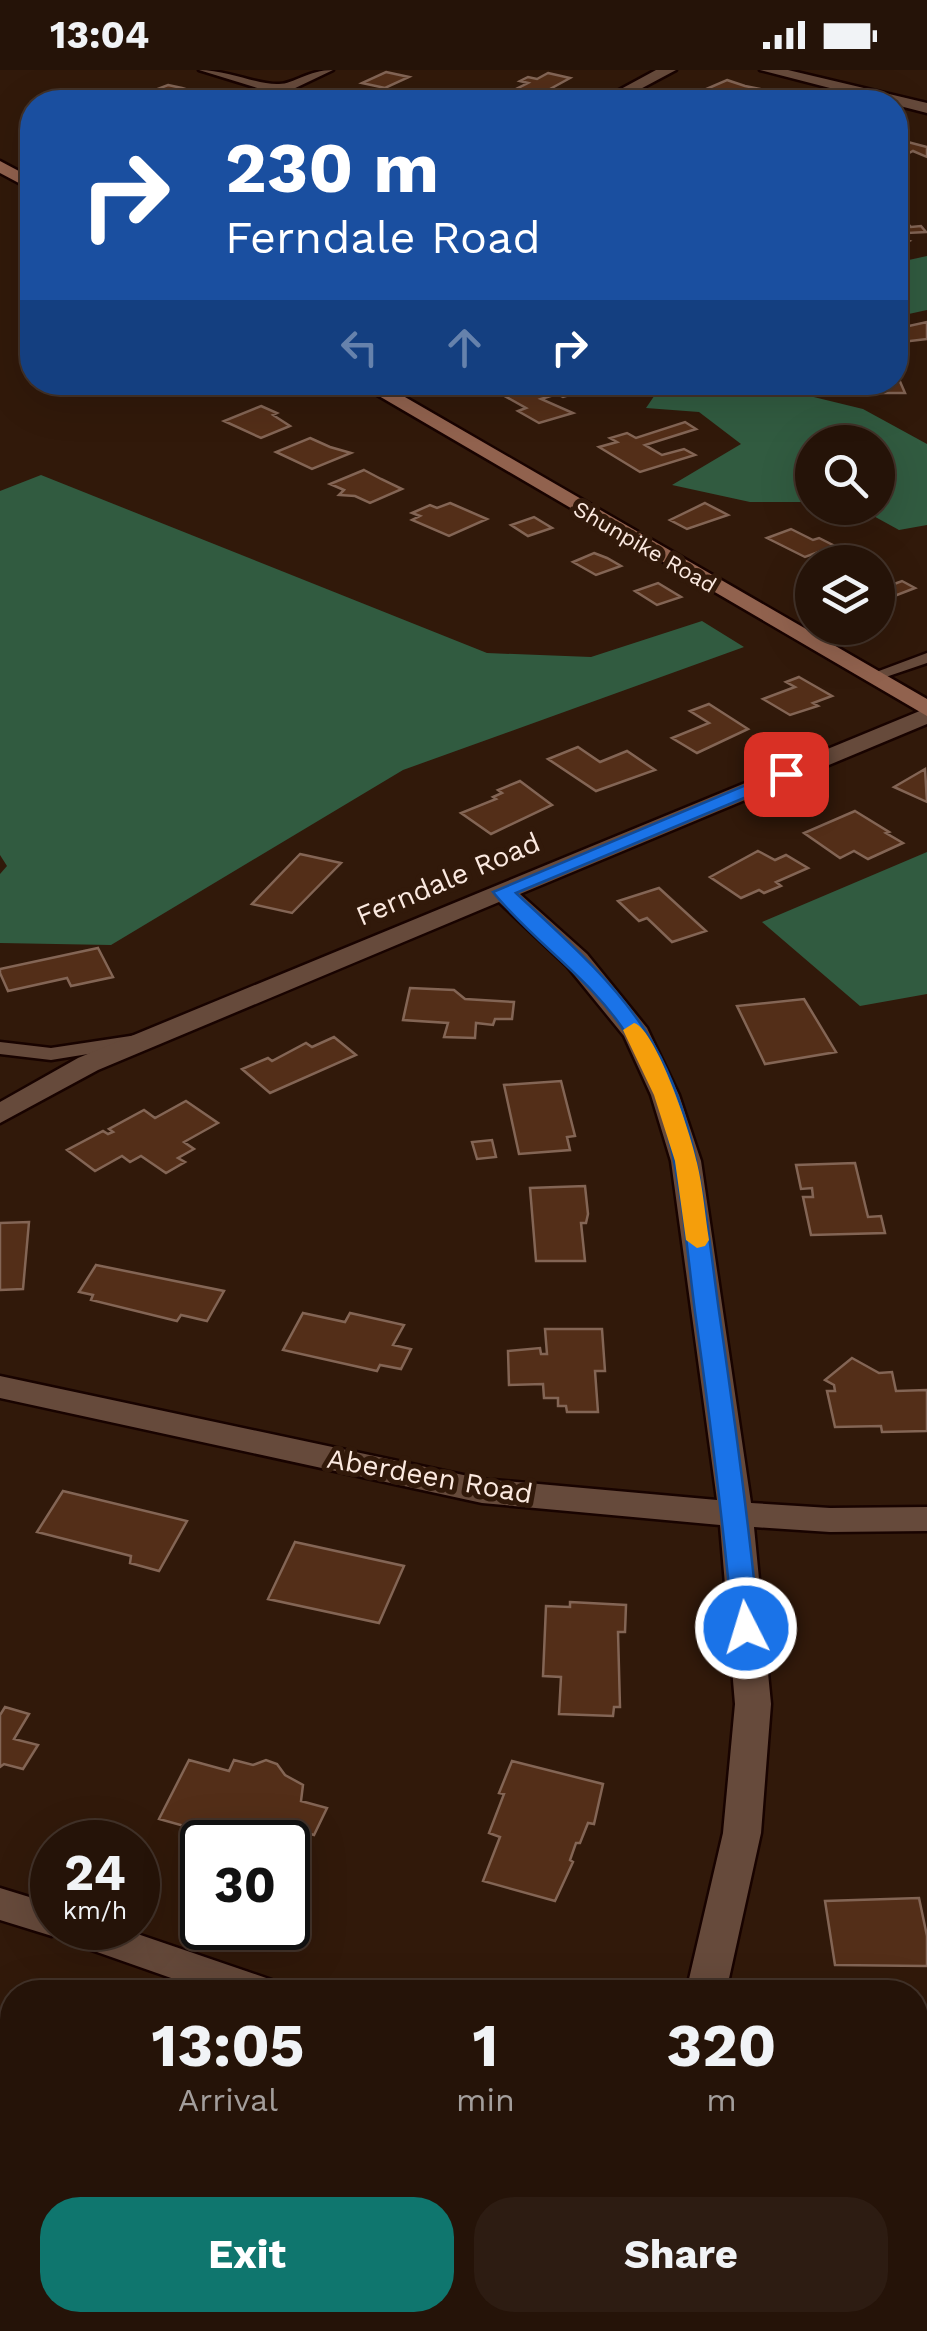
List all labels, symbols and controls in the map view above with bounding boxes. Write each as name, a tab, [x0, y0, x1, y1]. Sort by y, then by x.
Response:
text: 13:04	[50, 13, 149, 57]
text: 230 m	[225, 127, 439, 209]
icon: right	[60, 130, 190, 260]
text: Ferndale Road	[225, 211, 541, 264]
icon: left	[332, 320, 387, 375]
icon: ahead	[437, 320, 492, 375]
icon: right	[542, 320, 597, 375]
map controls	[795, 425, 895, 645]
button: search	[795, 425, 895, 525]
street label: Shunpike Road	[569, 496, 721, 598]
button: layers	[795, 545, 895, 645]
pin	[744, 732, 829, 817]
icon: arrive	[759, 747, 814, 802]
street label: Ferndale Road	[351, 825, 545, 933]
street label: Aberdeen Road	[325, 1442, 535, 1510]
position arrow	[694, 1576, 798, 1680]
speed limit sign: 30	[180, 1820, 310, 1950]
text: 24	[64, 1843, 126, 1902]
text: km/h	[63, 1896, 127, 1925]
text: 13:05	[152, 2010, 304, 2081]
text: 1	[472, 2010, 498, 2081]
text: 320	[666, 2010, 776, 2081]
text: Arrival	[178, 2081, 278, 2119]
text: min	[456, 2081, 515, 2119]
text: m	[706, 2081, 737, 2119]
button: Exit	[40, 2197, 454, 2312]
button: Share	[474, 2197, 888, 2312]

